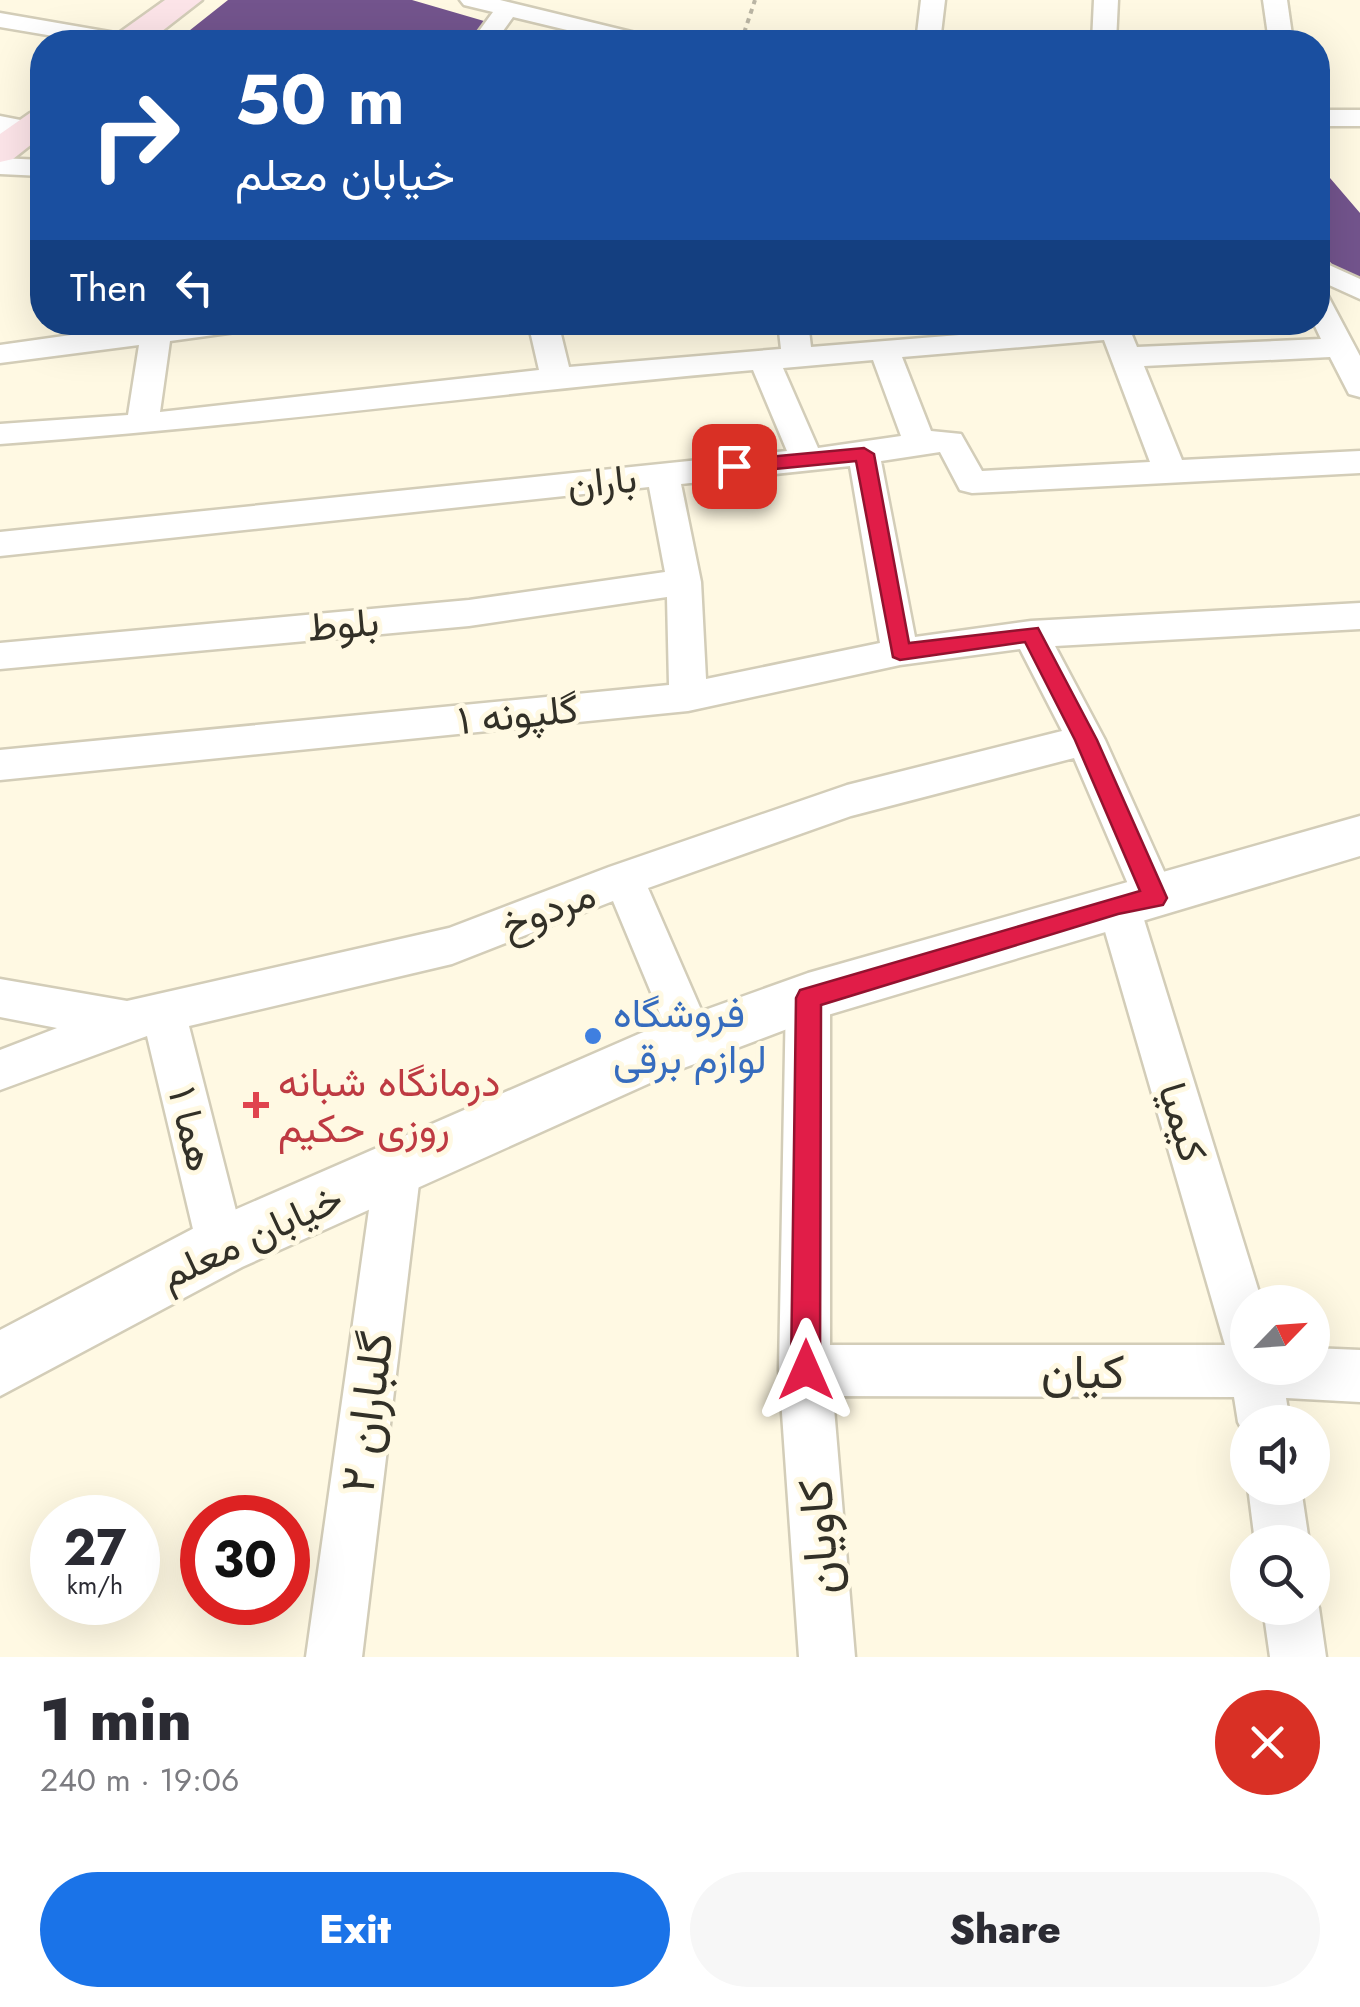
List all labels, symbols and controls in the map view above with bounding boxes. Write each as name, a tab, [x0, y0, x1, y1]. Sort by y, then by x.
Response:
text: 50 m	[235, 49, 405, 150]
icon: right	[70, 70, 200, 200]
text: خیابان معلم	[235, 142, 455, 207]
text: Then	[70, 260, 147, 315]
icon: left	[167, 260, 222, 315]
pin	[692, 424, 777, 509]
icon: arrive	[707, 439, 762, 494]
street label: باران	[564, 449, 640, 513]
street label: بلوط	[305, 592, 381, 656]
street label: گلپونه ۱	[455, 679, 581, 749]
street label: مردوخ	[492, 864, 604, 954]
place label: فروشگاه لوازم برقی	[613, 984, 767, 1088]
marker: فروشگاه لوازم برقی	[582, 1025, 604, 1047]
place label: درمانگاه شبانه روزی حکیم	[278, 1053, 500, 1157]
street label: کیمیا	[1144, 1075, 1222, 1169]
street label: هما ۱	[154, 1081, 230, 1177]
marker: درمانگاه شبانه روزی حکیم	[243, 1092, 269, 1118]
street label: خیابان معلم	[150, 1168, 352, 1304]
north arrow	[1230, 1285, 1330, 1385]
map controls	[1230, 1285, 1330, 1625]
position arrow	[754, 1318, 858, 1422]
street label: گلباران ۲	[322, 1327, 411, 1497]
street label: کیان	[1041, 1337, 1125, 1406]
button: sound	[1230, 1405, 1330, 1505]
street label: کاویان	[780, 1477, 857, 1597]
speed limit sign: 30	[180, 1495, 310, 1625]
text: 27	[64, 1511, 126, 1584]
button: search	[1230, 1525, 1330, 1625]
text: km/h	[67, 1567, 123, 1603]
text: 1 min	[40, 1676, 192, 1763]
button: close	[1215, 1690, 1320, 1795]
text: 240 m · 19:06	[40, 1757, 240, 1803]
button: Exit	[40, 1872, 670, 1987]
button: Share	[690, 1872, 1320, 1987]

